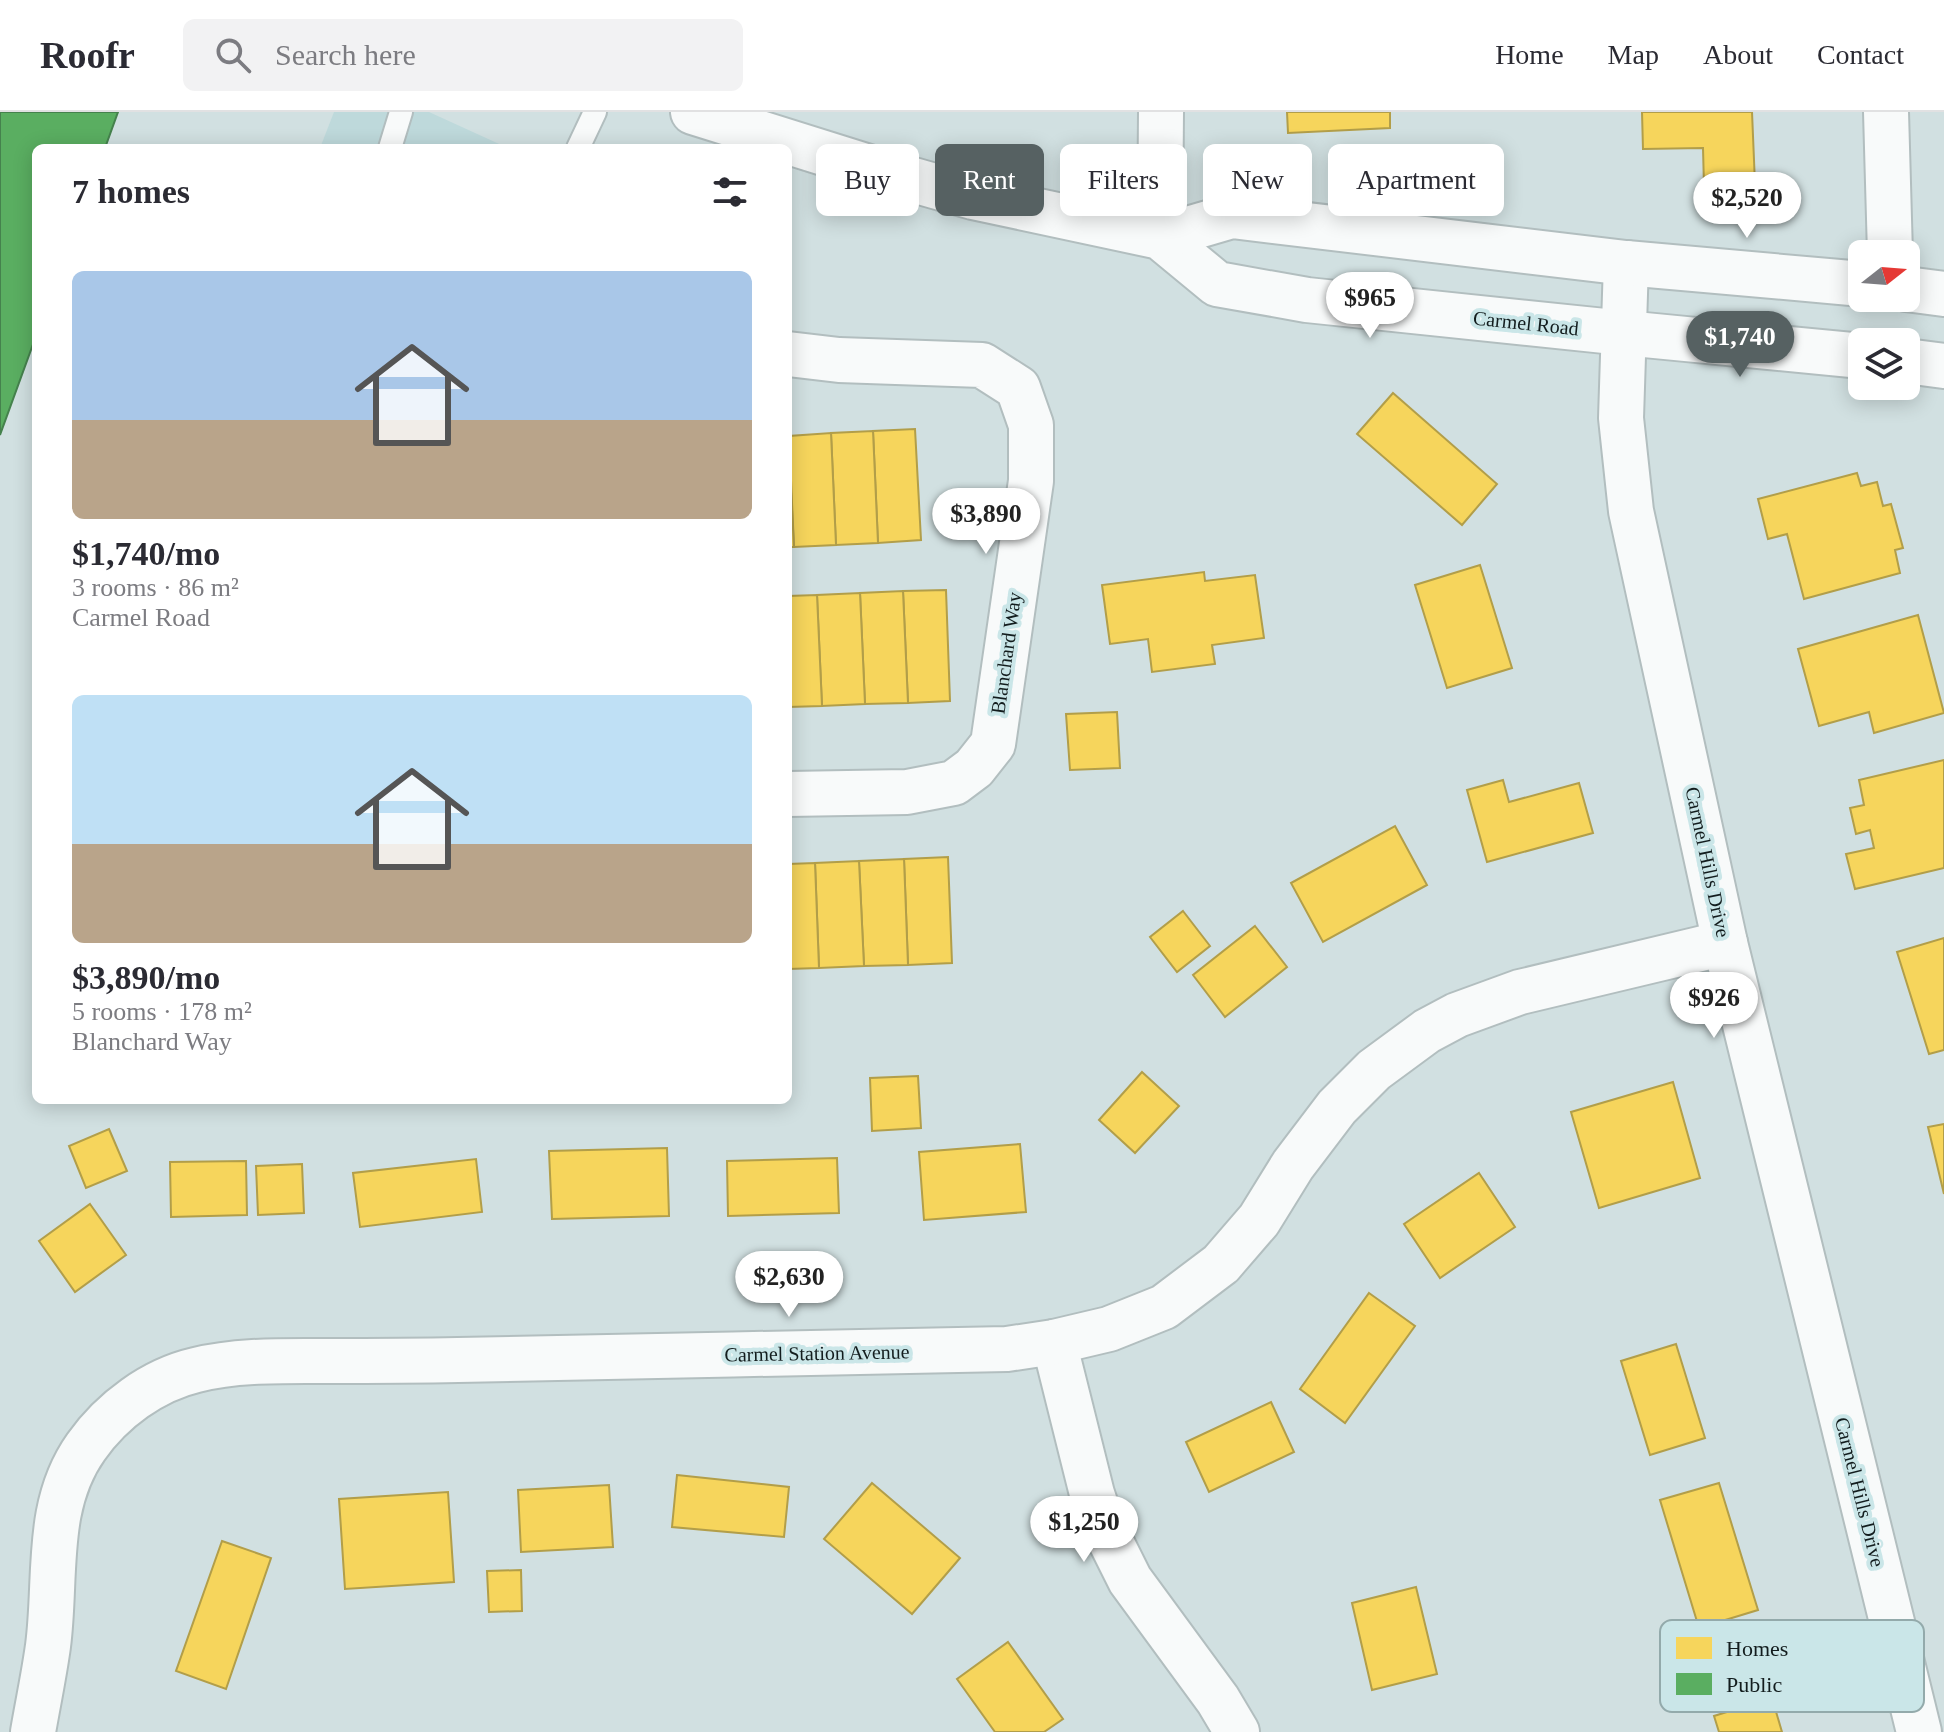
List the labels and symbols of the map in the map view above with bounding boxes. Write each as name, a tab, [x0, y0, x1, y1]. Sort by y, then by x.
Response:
pin: $2,520	[1682, 172, 1812, 240]
north arrow	[1848, 240, 1920, 312]
pin: $965	[1323, 272, 1417, 340]
street label: Carmel Road	[1472, 307, 1580, 339]
pin: $1,740	[1675, 311, 1805, 379]
pin: $3,890	[921, 488, 1051, 556]
street label: Blanchard Way	[987, 591, 1026, 716]
street label: Carmel Hills Drive	[1681, 785, 1735, 939]
pin: $926	[1667, 972, 1761, 1040]
pin: $2,630	[724, 1251, 854, 1319]
street label: Carmel Station Avenue	[724, 1340, 910, 1366]
street label: Carmel Hills Drive	[1831, 1415, 1889, 1569]
pin: $1,250	[1019, 1496, 1149, 1564]
legend	[1660, 1620, 1924, 1712]
text: Homes	[1726, 1636, 1788, 1661]
text: Public	[1726, 1672, 1782, 1697]

